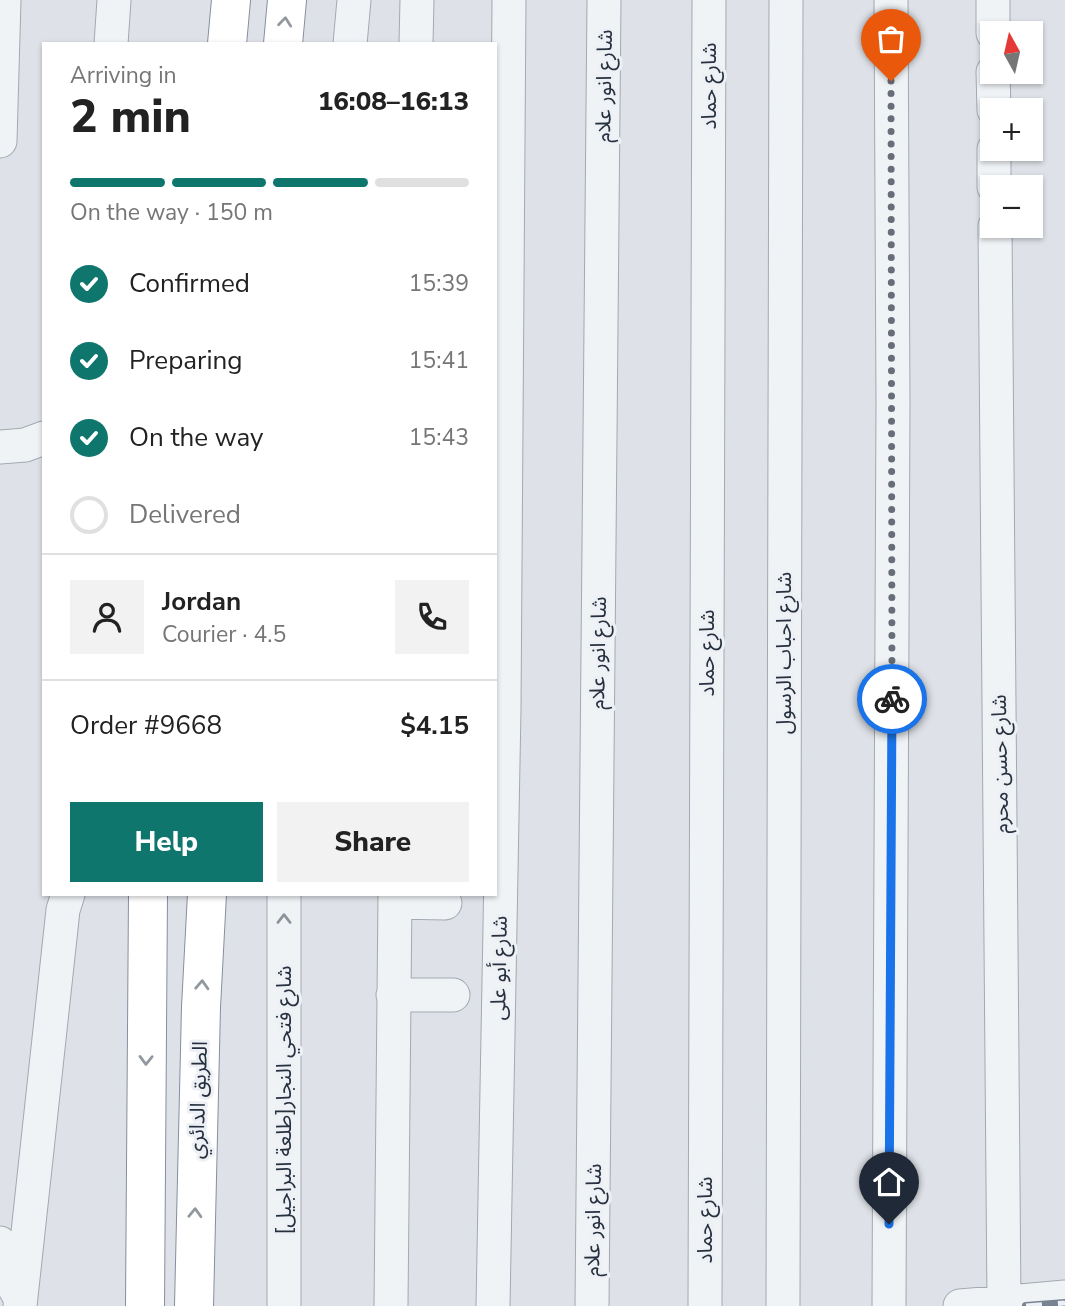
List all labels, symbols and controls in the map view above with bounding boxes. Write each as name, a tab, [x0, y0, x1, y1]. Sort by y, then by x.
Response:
pin	[861, 9, 921, 81]
one-way arrow	[277, 16, 292, 27]
icon: bag	[872, 20, 910, 58]
north arrow	[980, 21, 1043, 84]
map controls	[980, 21, 1043, 238]
street label: شارع انور علام	[589, 29, 621, 143]
street label: شارع حماد	[695, 43, 724, 129]
text: Arriving in	[70, 60, 177, 91]
text: 16:08–16:13	[318, 84, 469, 119]
text: 2 min	[70, 85, 191, 148]
button: +	[980, 98, 1043, 161]
button: −	[980, 175, 1043, 238]
text: On the way · 150 m	[70, 197, 273, 228]
icon: check	[70, 265, 108, 303]
text: Confirmed	[129, 266, 250, 301]
text: 15:39	[409, 268, 469, 299]
icon: check	[70, 342, 108, 380]
text: Preparing	[129, 343, 242, 378]
text: 15:41	[409, 345, 469, 376]
icon: check	[70, 419, 108, 457]
text: On the way	[129, 420, 263, 455]
text: 15:43	[409, 422, 469, 453]
text: Delivered	[129, 497, 241, 532]
street label: شارع احباب الرسول	[770, 572, 799, 734]
button: person	[70, 580, 144, 654]
button: phone	[395, 580, 469, 654]
text: Jordan	[162, 584, 241, 619]
street label: شارع انور علام	[583, 596, 615, 710]
street label: شارع حماد	[693, 610, 722, 696]
text: Courier · 4.5	[162, 619, 286, 650]
courier	[857, 664, 927, 734]
icon: bike	[873, 680, 911, 718]
street label: شارع حسن محرم	[985, 694, 1017, 834]
text: Order #9668	[70, 708, 222, 743]
text: $4.15	[400, 708, 469, 743]
button: Help	[70, 802, 263, 882]
button: Share	[277, 802, 469, 882]
one-way arrow	[276, 914, 292, 924]
street label: شارع أبو على	[484, 915, 515, 1021]
street label: شارع فتحي النجار[طلعة البراجيل]	[270, 966, 300, 1234]
one-way arrow	[194, 979, 209, 990]
street label: الطريق الدائري	[182, 1040, 216, 1160]
one-way arrow	[138, 1056, 154, 1066]
pin	[859, 1152, 919, 1224]
street label: شارع انور علام	[578, 1163, 610, 1277]
icon: home	[870, 1163, 908, 1201]
street label: شارع حماد	[691, 1177, 720, 1263]
one-way arrow	[187, 1207, 203, 1217]

